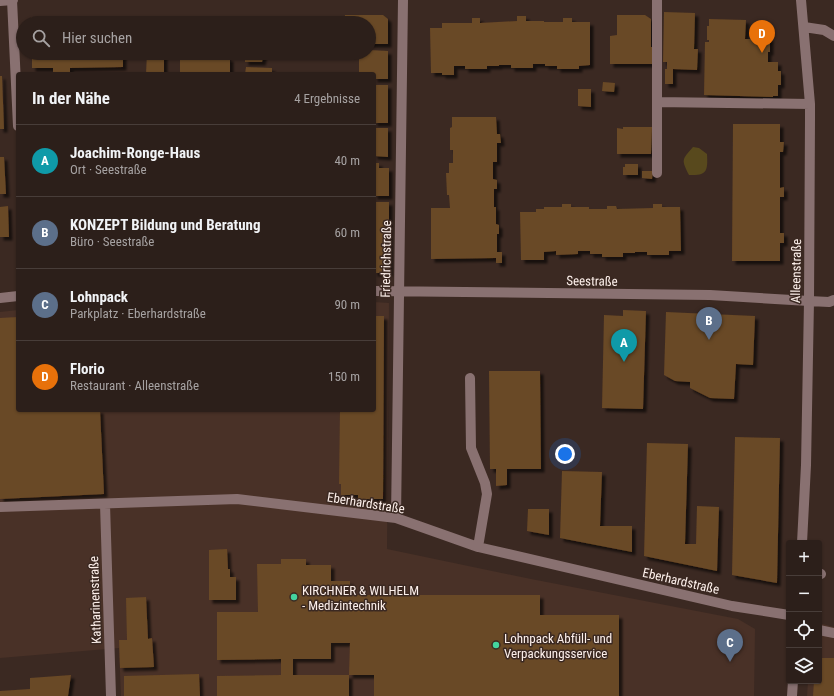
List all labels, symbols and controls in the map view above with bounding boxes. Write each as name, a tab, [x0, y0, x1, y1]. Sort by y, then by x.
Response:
search box	[16, 16, 376, 60]
pin: D	[749, 20, 775, 53]
icon: search	[30, 27, 52, 49]
text: Hier suchen	[62, 29, 132, 47]
text: In der Nähe	[32, 88, 110, 108]
text: 4 Ergebnisse	[294, 91, 360, 106]
text: Joachim-Ronge-Haus	[70, 144, 200, 162]
text: A	[41, 153, 49, 168]
text: 40 m	[334, 153, 360, 168]
text: Ort · Seestraße	[70, 162, 147, 177]
text: KONZEPT Bildung und Beratung	[70, 216, 260, 234]
street label: Friedrichstraße	[378, 220, 394, 298]
text: B	[41, 225, 49, 240]
text: 60 m	[334, 225, 360, 240]
text: Büro · Seestraße	[70, 234, 154, 249]
street label: Alleenstraße	[788, 239, 804, 303]
street label: Seestraße	[566, 273, 618, 289]
text: Lohnpack	[70, 288, 128, 306]
text: C	[41, 297, 49, 312]
text: 90 m	[334, 297, 360, 312]
text: Parkplatz · Eberhardstraße	[70, 306, 206, 321]
pin: B	[696, 307, 722, 340]
pin: A	[611, 329, 637, 362]
text: Florio	[70, 360, 105, 378]
text: D	[41, 369, 49, 384]
text: 150 m	[328, 369, 360, 384]
text: Restaurant · Alleenstraße	[70, 378, 199, 393]
your location	[555, 444, 575, 464]
street label: Eberhardstraße	[326, 489, 406, 517]
map controls	[786, 540, 822, 684]
button: +	[786, 540, 822, 576]
street label: Katharinenstraße	[86, 556, 104, 644]
street label: Eberhardstraße	[641, 565, 721, 597]
button: −	[786, 576, 822, 612]
place label: KIRCHNER & WILHELM - Medizintechnik	[302, 583, 419, 613]
marker: KIRCHNER & WILHELM - Medizintechnik	[289, 592, 299, 602]
button: locate	[786, 612, 822, 648]
pin: C	[717, 629, 743, 662]
place label: Lohnpack Abfüll- und Verpackungsservice	[504, 631, 612, 661]
marker: Lohnpack Abfüll- und Verpackungsservice	[491, 640, 501, 650]
button: layers	[786, 648, 822, 684]

